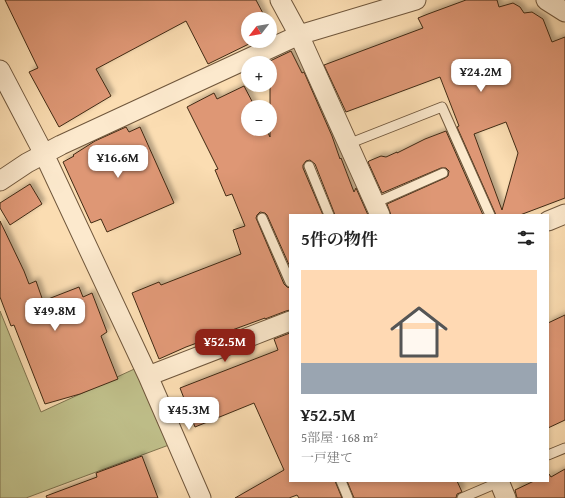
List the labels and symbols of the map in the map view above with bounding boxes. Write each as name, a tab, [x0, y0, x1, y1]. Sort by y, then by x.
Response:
north arrow	[241, 12, 277, 48]
pin: ¥24.2M	[448, 59, 514, 93]
pin: ¥16.6M	[85, 145, 151, 179]
pin: ¥49.8M	[22, 298, 88, 332]
pin: ¥52.5M	[192, 329, 258, 363]
pin: ¥45.3M	[156, 397, 222, 431]

